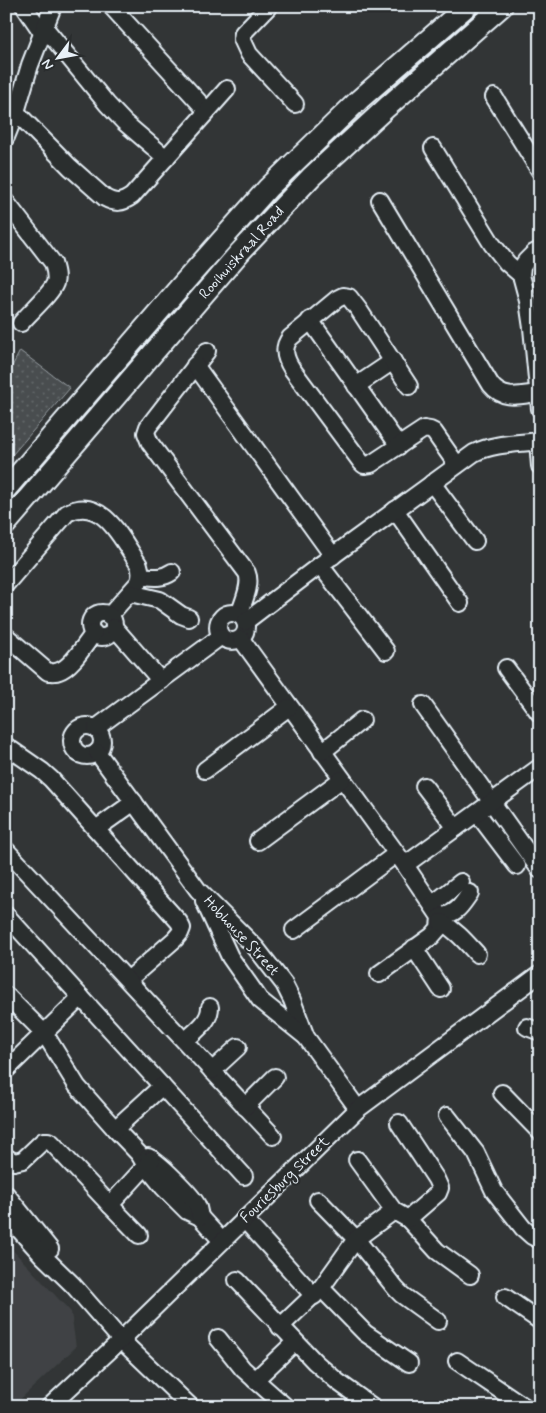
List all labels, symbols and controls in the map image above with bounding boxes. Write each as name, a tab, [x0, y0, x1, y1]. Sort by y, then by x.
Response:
north arrow	[32, 32, 82, 82]
text: N	[38, 56, 58, 73]
street label: Rooihuiskraal Road	[195, 202, 289, 304]
street label: Hobhouse Street	[199, 892, 284, 981]
street label: Fouriesburg Street	[236, 1132, 335, 1228]

